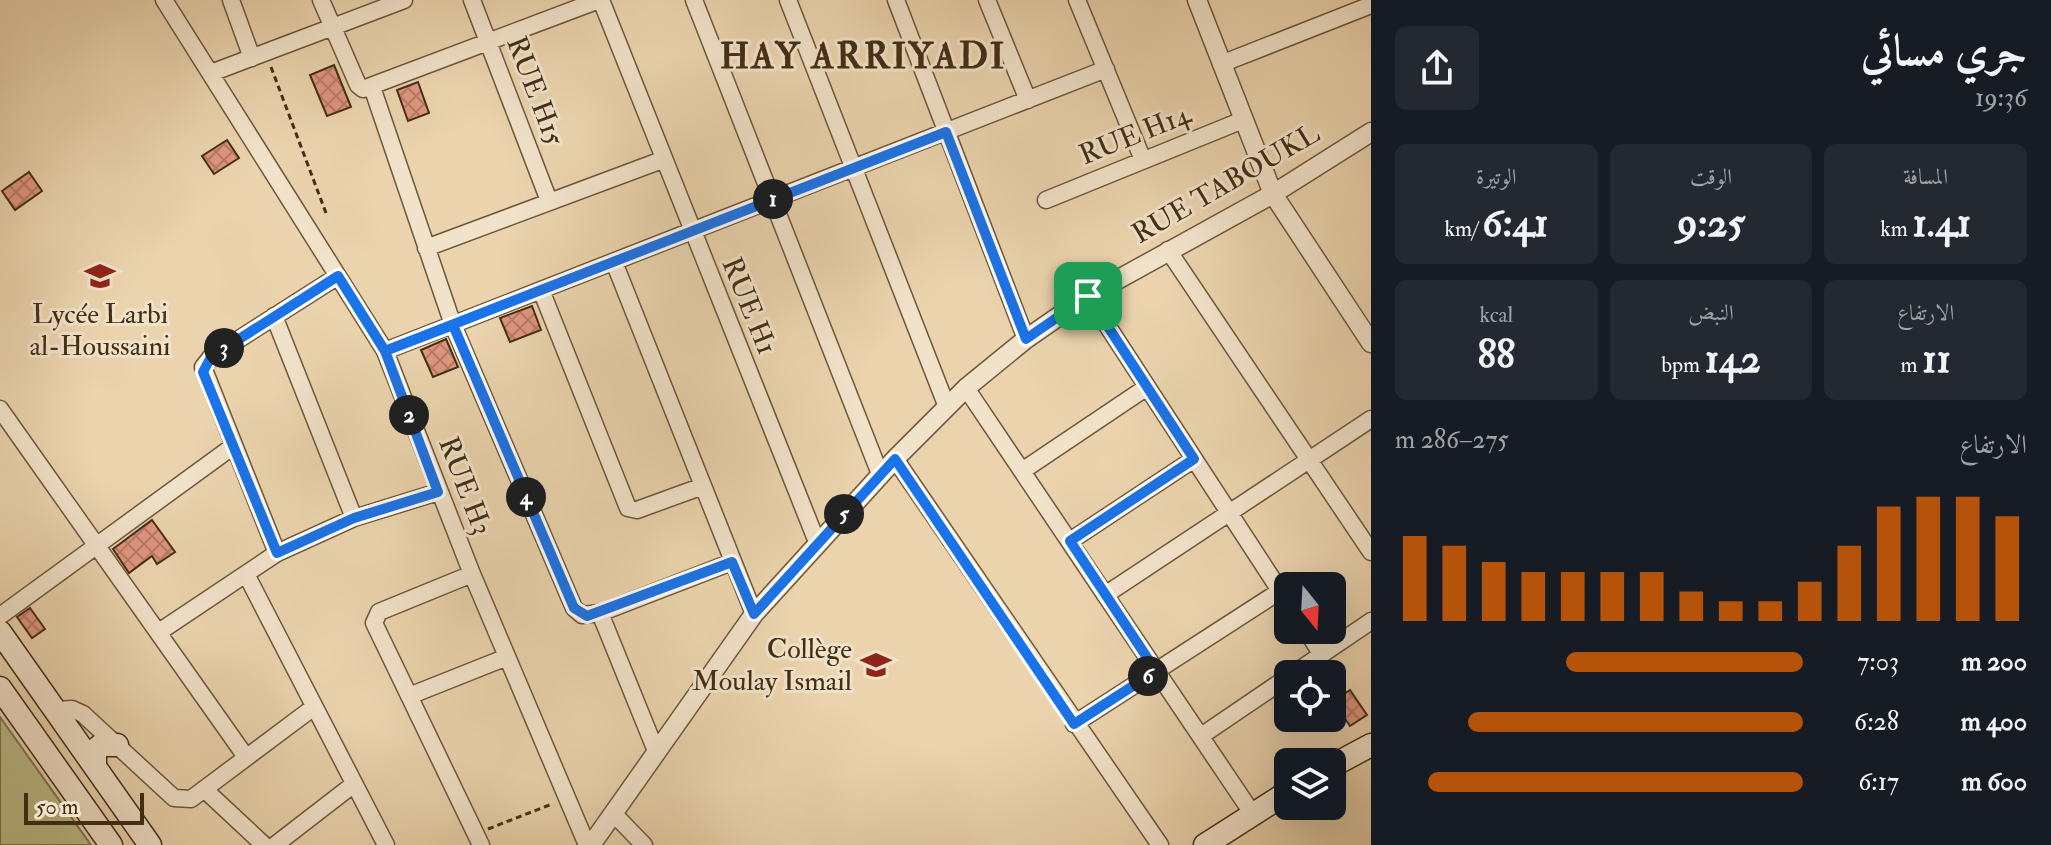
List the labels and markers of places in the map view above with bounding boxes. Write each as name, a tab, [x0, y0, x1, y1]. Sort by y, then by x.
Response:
pin: 1	[753, 179, 793, 219]
school or university icon: Lycée Larbi al-Houssaini	[83, 259, 117, 293]
pin	[1054, 262, 1122, 330]
place label: Lycée Larbi al-Houssaini	[29, 297, 171, 364]
pin: 3	[204, 328, 244, 368]
pin: 2	[389, 395, 429, 435]
pin: 4	[506, 477, 546, 517]
pin: 5	[824, 494, 864, 534]
place label: Collège Moulay Ismail	[692, 632, 852, 699]
school or university icon: Collège Moulay Ismail	[859, 648, 893, 682]
pin: 6	[1128, 656, 1168, 696]

